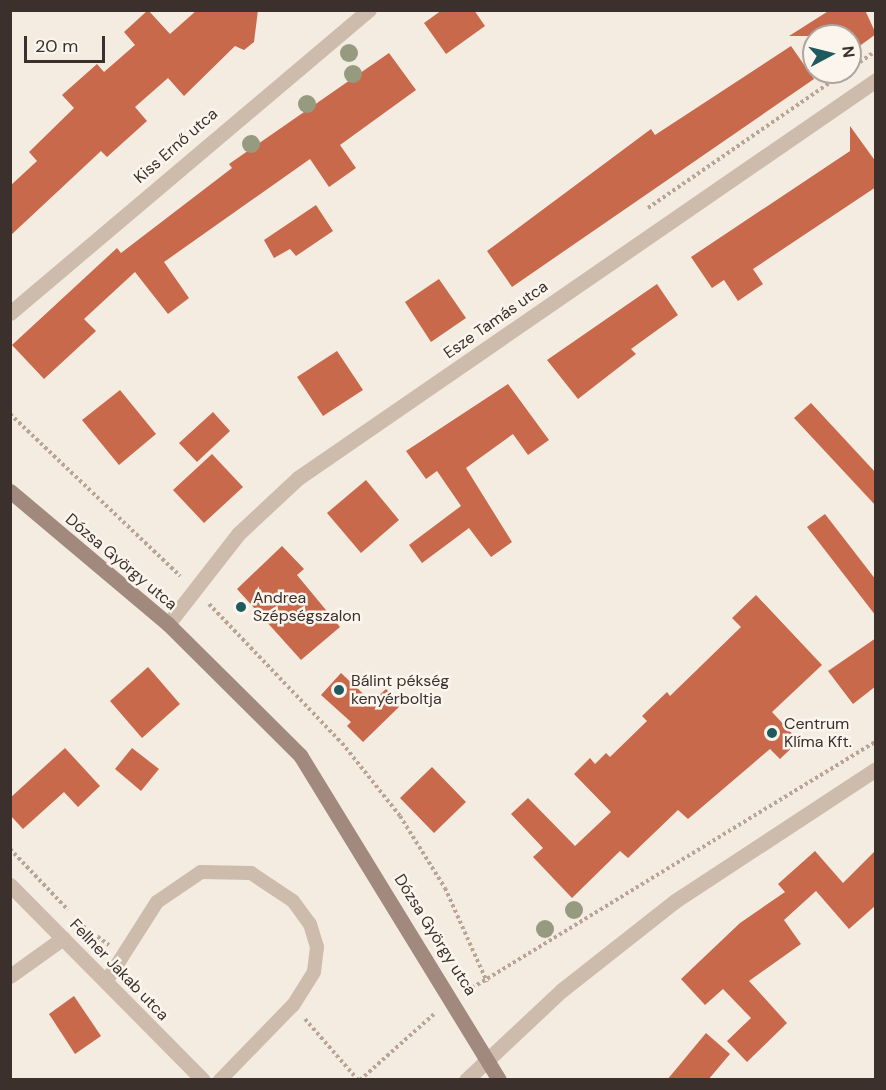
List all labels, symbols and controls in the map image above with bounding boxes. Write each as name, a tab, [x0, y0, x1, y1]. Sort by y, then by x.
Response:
scale bar	[27, 24, 108, 62]
north arrow	[802, 24, 862, 84]
text: 20 m	[35, 34, 78, 58]
text: N	[837, 45, 860, 59]
street label: Kiss Ernő utca	[130, 104, 222, 188]
street label: Esze Tamás utca	[440, 277, 552, 363]
street label: Dózsa György utca	[61, 510, 181, 614]
place label: Andrea Szépségszalon	[253, 588, 361, 626]
marker: Andrea Szépségszalon	[234, 600, 248, 614]
place label: Bálint pékség kenyérboltja	[351, 671, 449, 709]
marker: Bálint pékség kenyérboltja	[332, 683, 346, 697]
place label: Centrum Klíma Kft.	[784, 714, 852, 752]
marker: Centrum Klíma Kft.	[765, 726, 779, 740]
street label: Dózsa György utca	[390, 871, 480, 999]
street label: Fellner Jakab utca	[66, 915, 172, 1025]

